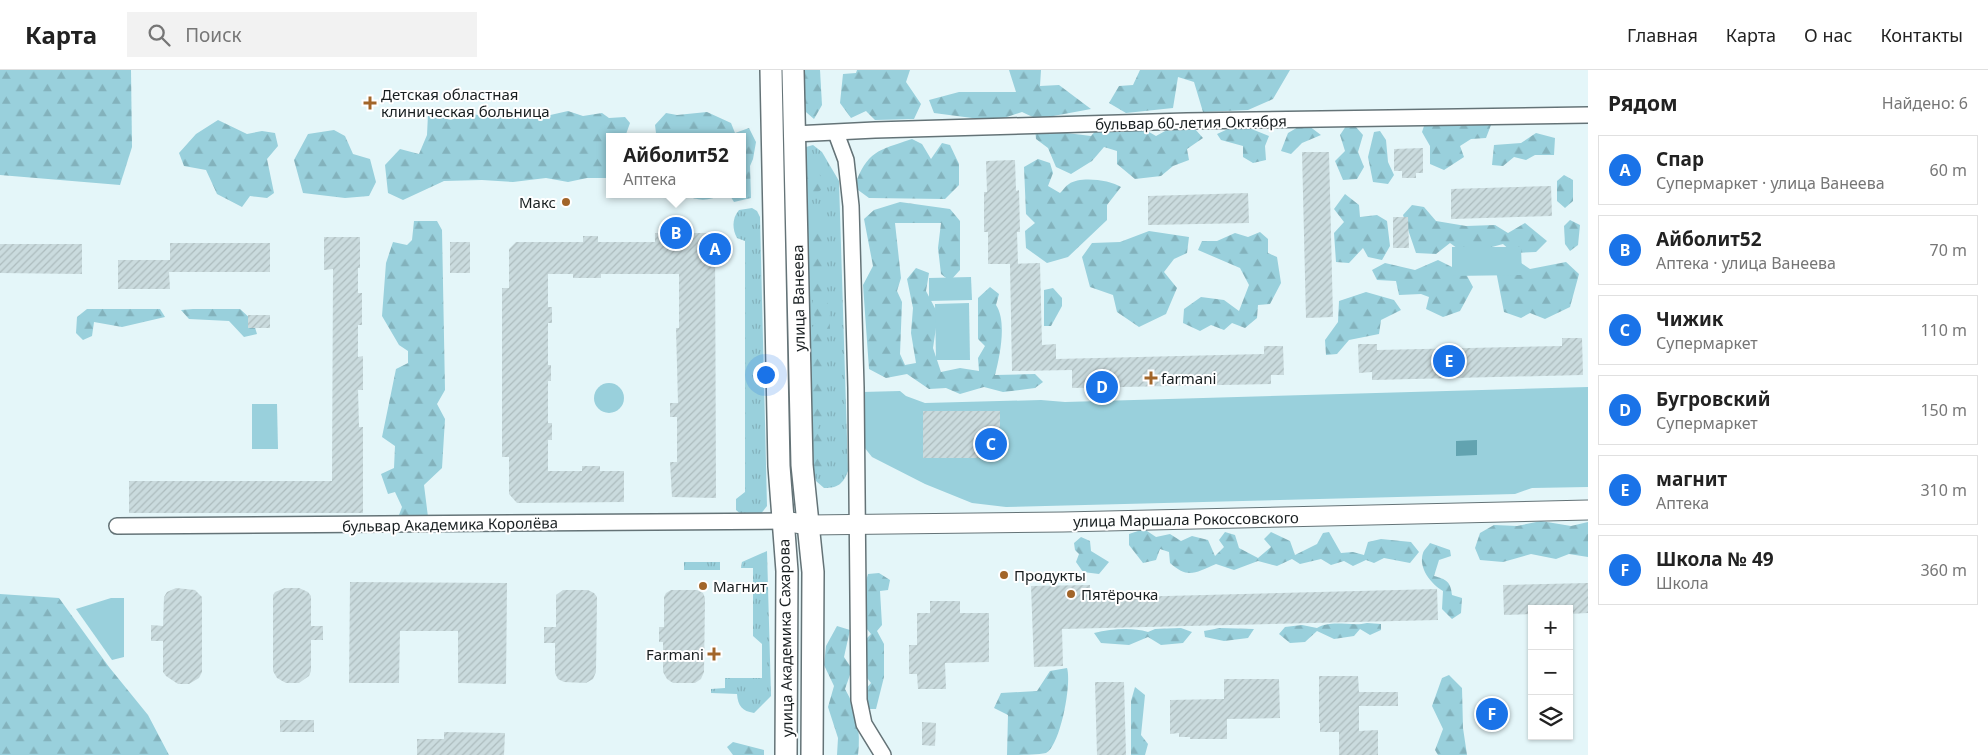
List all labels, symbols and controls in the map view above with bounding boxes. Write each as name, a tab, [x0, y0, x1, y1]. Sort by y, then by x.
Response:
search box	[127, 12, 477, 57]
text: Карта	[25, 18, 97, 51]
icon: search	[145, 21, 173, 49]
text: Поиск	[185, 22, 242, 48]
text: Главная	[1627, 23, 1698, 47]
text: Карта	[1726, 23, 1776, 47]
text: О нас	[1804, 23, 1852, 47]
text: Контакты	[1880, 23, 1963, 47]
place label: Детская областная клиническая больница	[381, 84, 550, 121]
text: Рядом	[1608, 89, 1678, 117]
text: Найдено: 6	[1882, 92, 1968, 114]
marker: Детская областная клиническая больница	[363, 96, 377, 110]
street label: бульвар 60-летия Октября	[1095, 110, 1287, 134]
popup	[606, 133, 746, 198]
text: Айболит52	[623, 142, 729, 168]
text: Спар	[1656, 146, 1704, 172]
text: A	[1619, 159, 1631, 181]
text: 60 m	[1930, 159, 1967, 181]
text: Аптека	[623, 168, 676, 190]
text: Супермаркет · улица Ванеева	[1656, 172, 1885, 194]
place label: Макс	[519, 192, 556, 212]
marker: Макс	[560, 196, 572, 208]
pin: B	[660, 214, 692, 252]
text: Айболит52	[1656, 226, 1762, 252]
pin: A	[699, 230, 731, 268]
text: B	[1620, 239, 1630, 261]
text: 70 m	[1930, 239, 1967, 261]
street label: улица Ванеева	[787, 244, 809, 352]
text: Аптека · улица Ванеева	[1656, 252, 1836, 274]
text: Чижик	[1656, 306, 1723, 332]
text: C	[1620, 319, 1630, 341]
text: 110 m	[1920, 319, 1967, 341]
text: Супермаркет	[1656, 332, 1758, 354]
pin: E	[1433, 342, 1465, 380]
your location	[753, 362, 779, 388]
pin: D	[1086, 368, 1118, 406]
place label: farmani	[1161, 368, 1216, 388]
marker: farmani	[1145, 372, 1157, 384]
text: Бугровский	[1656, 386, 1770, 412]
text: D	[1619, 399, 1631, 421]
text: 150 m	[1920, 399, 1967, 421]
text: Супермаркет	[1656, 412, 1758, 434]
pin: C	[975, 425, 1007, 463]
text: магнит	[1656, 466, 1727, 492]
text: E	[1621, 479, 1629, 501]
text: 310 m	[1920, 479, 1967, 501]
text: Аптека	[1656, 492, 1709, 514]
street label: улица Маршала Рокоссовского	[1073, 507, 1299, 531]
street label: бульвар Академика Королёва	[342, 512, 558, 536]
street label: улица Академика Сахарова	[773, 539, 797, 737]
text: Школа № 49	[1656, 546, 1774, 572]
text: F	[1621, 559, 1629, 581]
text: 360 m	[1920, 559, 1967, 581]
place label: Продукты	[1014, 565, 1086, 585]
marker: Продукты	[998, 569, 1010, 581]
text: Школа	[1656, 572, 1709, 594]
place label: Магнит	[713, 576, 767, 596]
marker: Магнит	[697, 580, 709, 592]
place label: Пятёрочка	[1081, 584, 1158, 604]
marker: Пятёрочка	[1065, 588, 1077, 600]
map controls	[1528, 605, 1573, 740]
button: +	[1528, 605, 1573, 650]
place label: Farmani	[646, 644, 704, 664]
marker: Farmani	[708, 648, 720, 660]
button: −	[1528, 650, 1573, 695]
pin: F	[1476, 695, 1508, 733]
button: layers	[1528, 695, 1573, 740]

